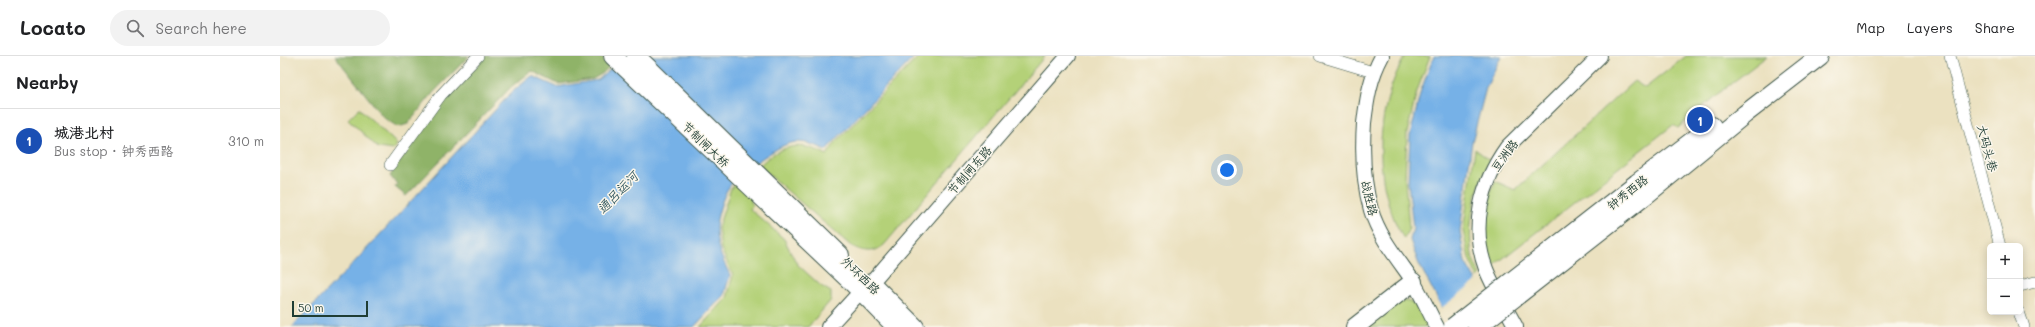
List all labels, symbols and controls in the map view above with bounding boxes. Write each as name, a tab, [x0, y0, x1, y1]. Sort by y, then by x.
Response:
search box	[110, 10, 390, 46]
text: Locato	[20, 15, 86, 40]
icon: search	[124, 17, 146, 39]
text: Search here	[156, 18, 247, 38]
text: Map	[1856, 18, 1885, 37]
text: Layers	[1907, 18, 1953, 37]
text: Share	[1975, 18, 2015, 37]
text: Nearby	[16, 71, 78, 93]
pin: 1	[1687, 105, 1713, 135]
street label: 节制闸大桥	[679, 117, 734, 171]
text: 城港北村	[54, 122, 114, 142]
street label: 大码头巷	[1974, 123, 2002, 173]
text: 1	[26, 132, 32, 149]
text: 310 m	[228, 132, 264, 149]
street label: 豆洲路	[1487, 136, 1521, 174]
text: Bus stop · 钟秀西路	[54, 142, 173, 159]
street label: 节制闸东路	[943, 142, 995, 198]
your location	[1217, 160, 1237, 180]
water label: 通吕运河	[593, 166, 643, 217]
street label: 钟秀西路	[1603, 171, 1651, 213]
street label: 战胜路	[1358, 179, 1382, 217]
map controls	[1987, 243, 2023, 315]
button: +	[1987, 243, 2023, 279]
street label: 外环西路	[838, 253, 884, 297]
button: −	[1987, 279, 2023, 315]
scale bar	[292, 299, 368, 318]
text: 50 m	[298, 300, 324, 315]

